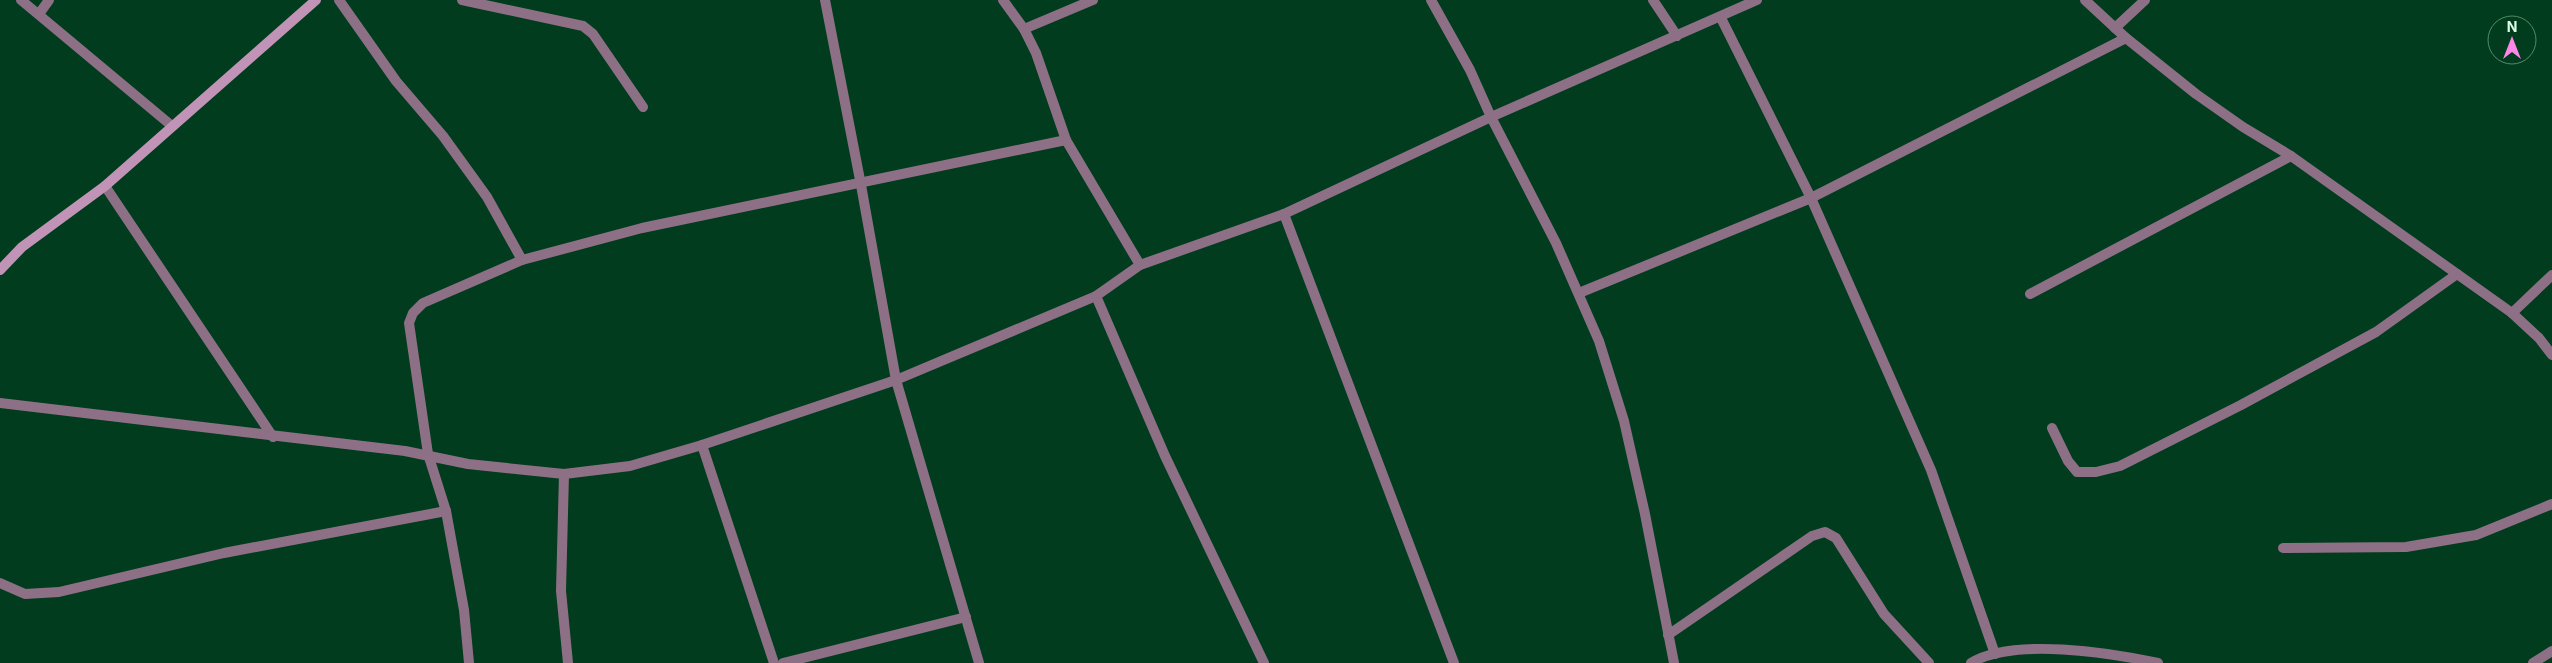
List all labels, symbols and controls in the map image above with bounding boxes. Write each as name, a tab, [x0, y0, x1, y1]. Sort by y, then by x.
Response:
north arrow	[2487, 15, 2537, 65]
text: N	[2507, 18, 2517, 35]

